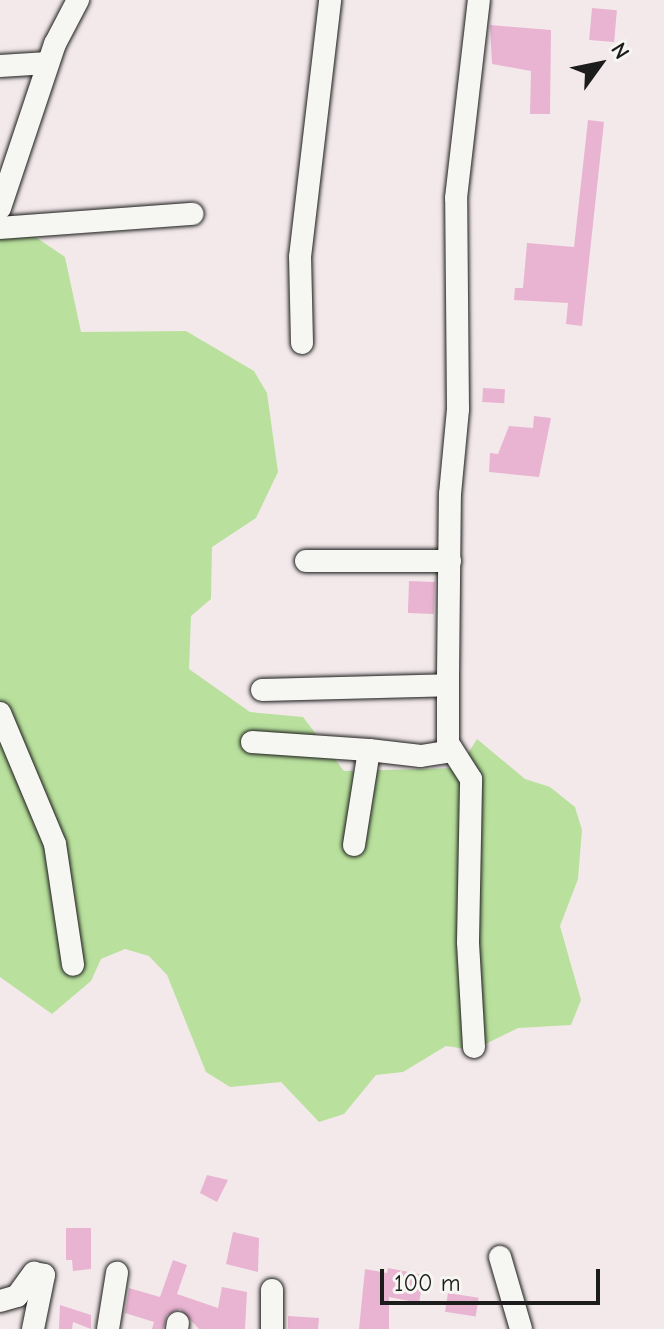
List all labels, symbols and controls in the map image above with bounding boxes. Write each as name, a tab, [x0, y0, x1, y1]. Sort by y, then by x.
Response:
north arrow	[560, 24, 640, 104]
text: N	[605, 38, 635, 64]
scale bar	[384, 1253, 604, 1303]
text: 100 m	[394, 1269, 461, 1297]

